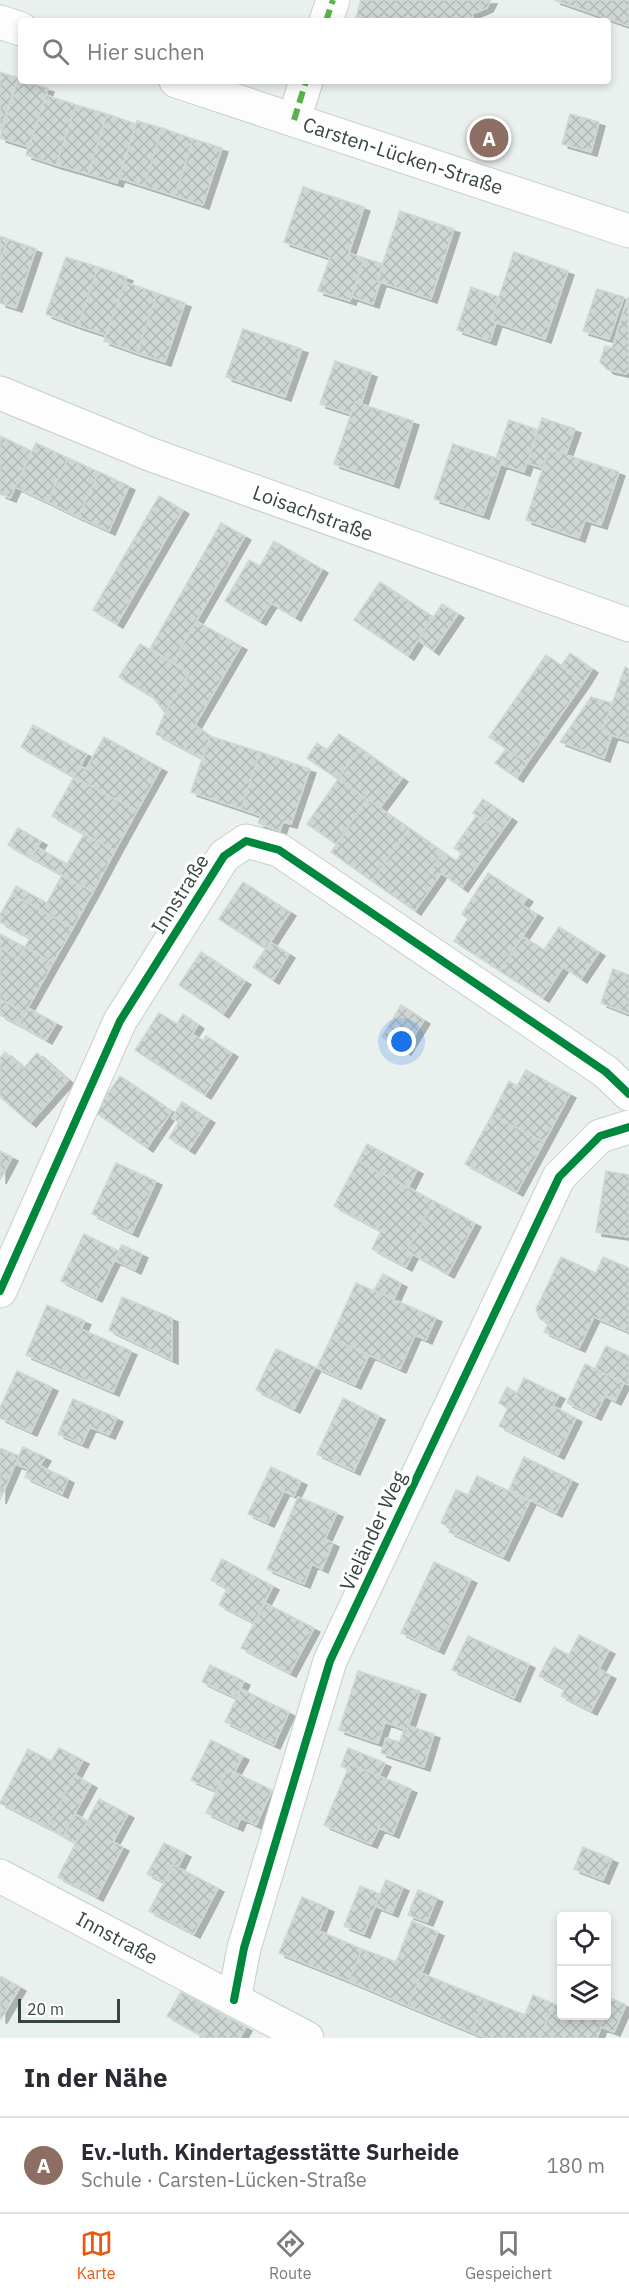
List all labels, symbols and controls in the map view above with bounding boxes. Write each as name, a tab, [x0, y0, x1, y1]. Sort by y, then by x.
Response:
search box	[18, 18, 611, 84]
icon: search	[39, 35, 72, 68]
text: Hier suchen	[87, 37, 205, 66]
street label: Carsten-Lücken-Straße	[300, 110, 507, 201]
pin: A	[470, 116, 508, 160]
street label: Loisachstraße	[249, 478, 377, 547]
street label: Innstraße	[145, 849, 215, 939]
your location	[387, 1027, 416, 1056]
street label: Vieländer Weg	[333, 1466, 412, 1595]
street label: Innstraße	[72, 1905, 163, 1970]
map controls	[557, 1912, 611, 2020]
button: locate	[557, 1912, 611, 1966]
button: layers	[557, 1966, 611, 2020]
scale bar	[18, 1996, 120, 2024]
text: 20 m	[27, 1999, 64, 2019]
text: In der Nähe	[24, 2060, 168, 2094]
text: Ev.-luth. Kindertagesstätte Surheide	[81, 2137, 459, 2166]
text: A	[37, 2152, 50, 2179]
text: 180 m	[547, 2152, 605, 2179]
text: Schule · Carsten-Lücken-Straße	[81, 2166, 367, 2193]
tab: Karte	[77, 2227, 116, 2283]
tab: Route	[269, 2227, 311, 2283]
tab: Gespeichert	[465, 2227, 552, 2283]

